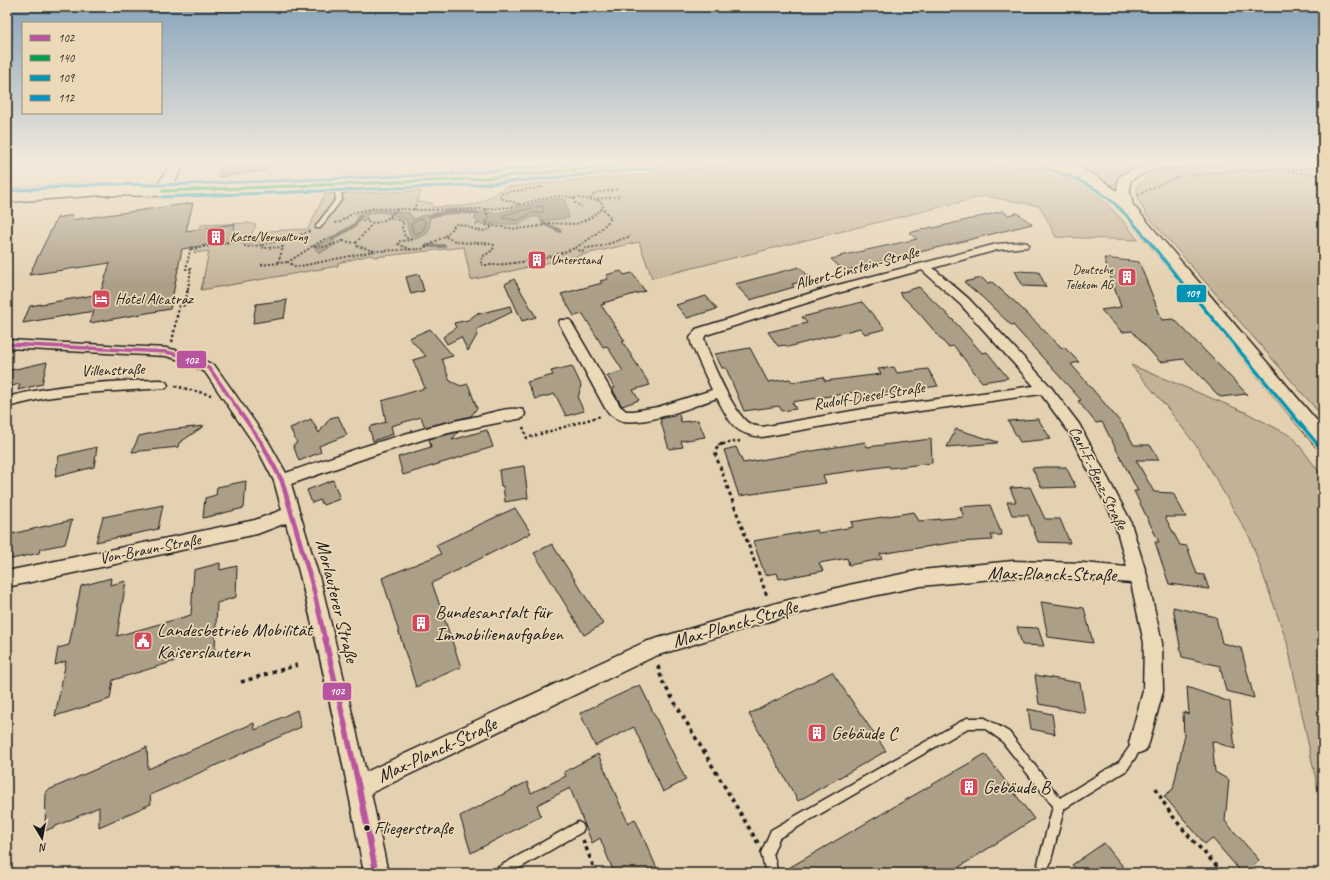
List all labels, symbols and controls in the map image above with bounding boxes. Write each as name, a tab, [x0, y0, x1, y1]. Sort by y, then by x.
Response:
legend	[22, 22, 162, 114]
text: 102	[58, 30, 76, 46]
text: 140	[58, 50, 76, 66]
text: 109	[58, 70, 76, 86]
text: 112	[58, 90, 76, 106]
building icon: Kasse/Verwaltung	[205, 226, 227, 248]
place label: Kasse/Verwaltung	[230, 229, 309, 245]
street label: Albert-Einstein-Straße	[793, 241, 923, 294]
building icon: Unterstand	[526, 249, 548, 271]
place label: Unterstand	[551, 252, 603, 268]
place label: Deutsche Telekom AG	[1065, 262, 1115, 293]
building icon: Deutsche Telekom AG	[1116, 266, 1138, 288]
line badge: 109	[1176, 284, 1207, 303]
text: 109	[1185, 286, 1201, 300]
hotel icon: Hotel Alcatraz	[90, 288, 112, 310]
place label: Hotel Alcatraz	[115, 289, 195, 309]
line badge: 102	[176, 350, 207, 369]
text: 102	[184, 353, 199, 367]
street label: Villenstraße	[81, 359, 147, 381]
street label: Rudolf-Diesel-Straße	[812, 377, 928, 415]
street label: Carl-F.-Benz-Straße	[1064, 423, 1132, 535]
street label: Von-Braun-Straße	[98, 529, 204, 569]
street label: Morlauterer Straße	[310, 537, 364, 667]
street label: Max-Planck-Straße	[987, 561, 1118, 587]
street label: Max-Planck-Straße	[670, 594, 802, 653]
place label: Bundesanstalt für Immobilienaufgaben	[435, 600, 565, 646]
building icon: Bundesanstalt für Immobilienaufgaben	[410, 612, 432, 634]
place label: Landesbetrieb Mobilität Kaiserslautern	[157, 618, 314, 664]
public building icon: Landesbetrieb Mobilität Kaiserslautern	[132, 630, 154, 652]
line badge: 102	[322, 682, 352, 701]
text: 102	[330, 684, 345, 698]
street label: Max-Planck-Straße	[374, 711, 502, 788]
place label: Gebäude C	[831, 721, 899, 745]
building icon: Gebäude C	[806, 722, 828, 744]
place label: Gebäude B	[983, 775, 1051, 799]
building icon: Gebäude B	[958, 776, 980, 798]
place label: Fliegerstraße	[374, 817, 454, 839]
north arrow	[22, 818, 62, 858]
marker: Fliegerstraße	[362, 823, 372, 833]
text: N	[37, 840, 48, 856]

